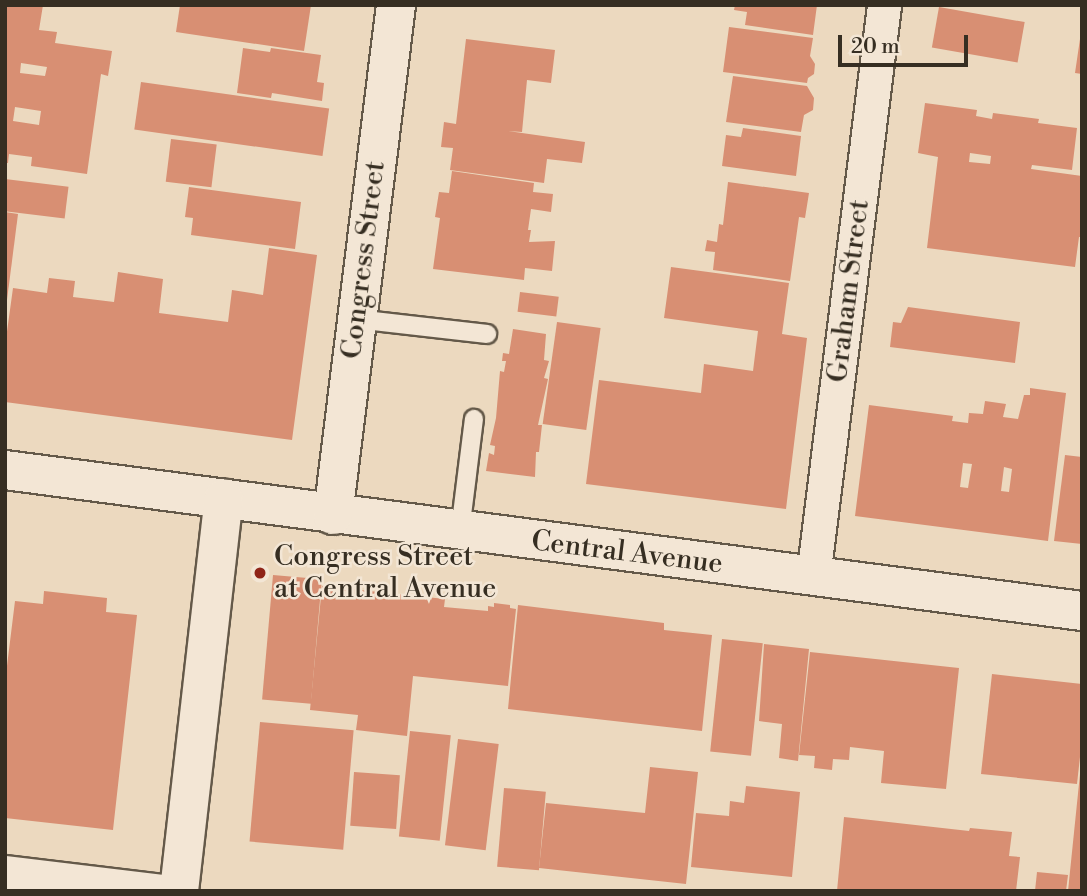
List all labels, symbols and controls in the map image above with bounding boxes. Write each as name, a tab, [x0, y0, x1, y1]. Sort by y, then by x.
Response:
scale bar	[842, 21, 972, 65]
text: 20 m	[851, 34, 900, 60]
street label: Congress Street	[335, 159, 393, 361]
street label: Graham Street	[821, 198, 877, 384]
street label: Central Avenue	[529, 525, 725, 581]
place label: Congress Street at Central Avenue	[274, 540, 496, 606]
marker: Congress Street at Central Avenue	[252, 565, 268, 581]

